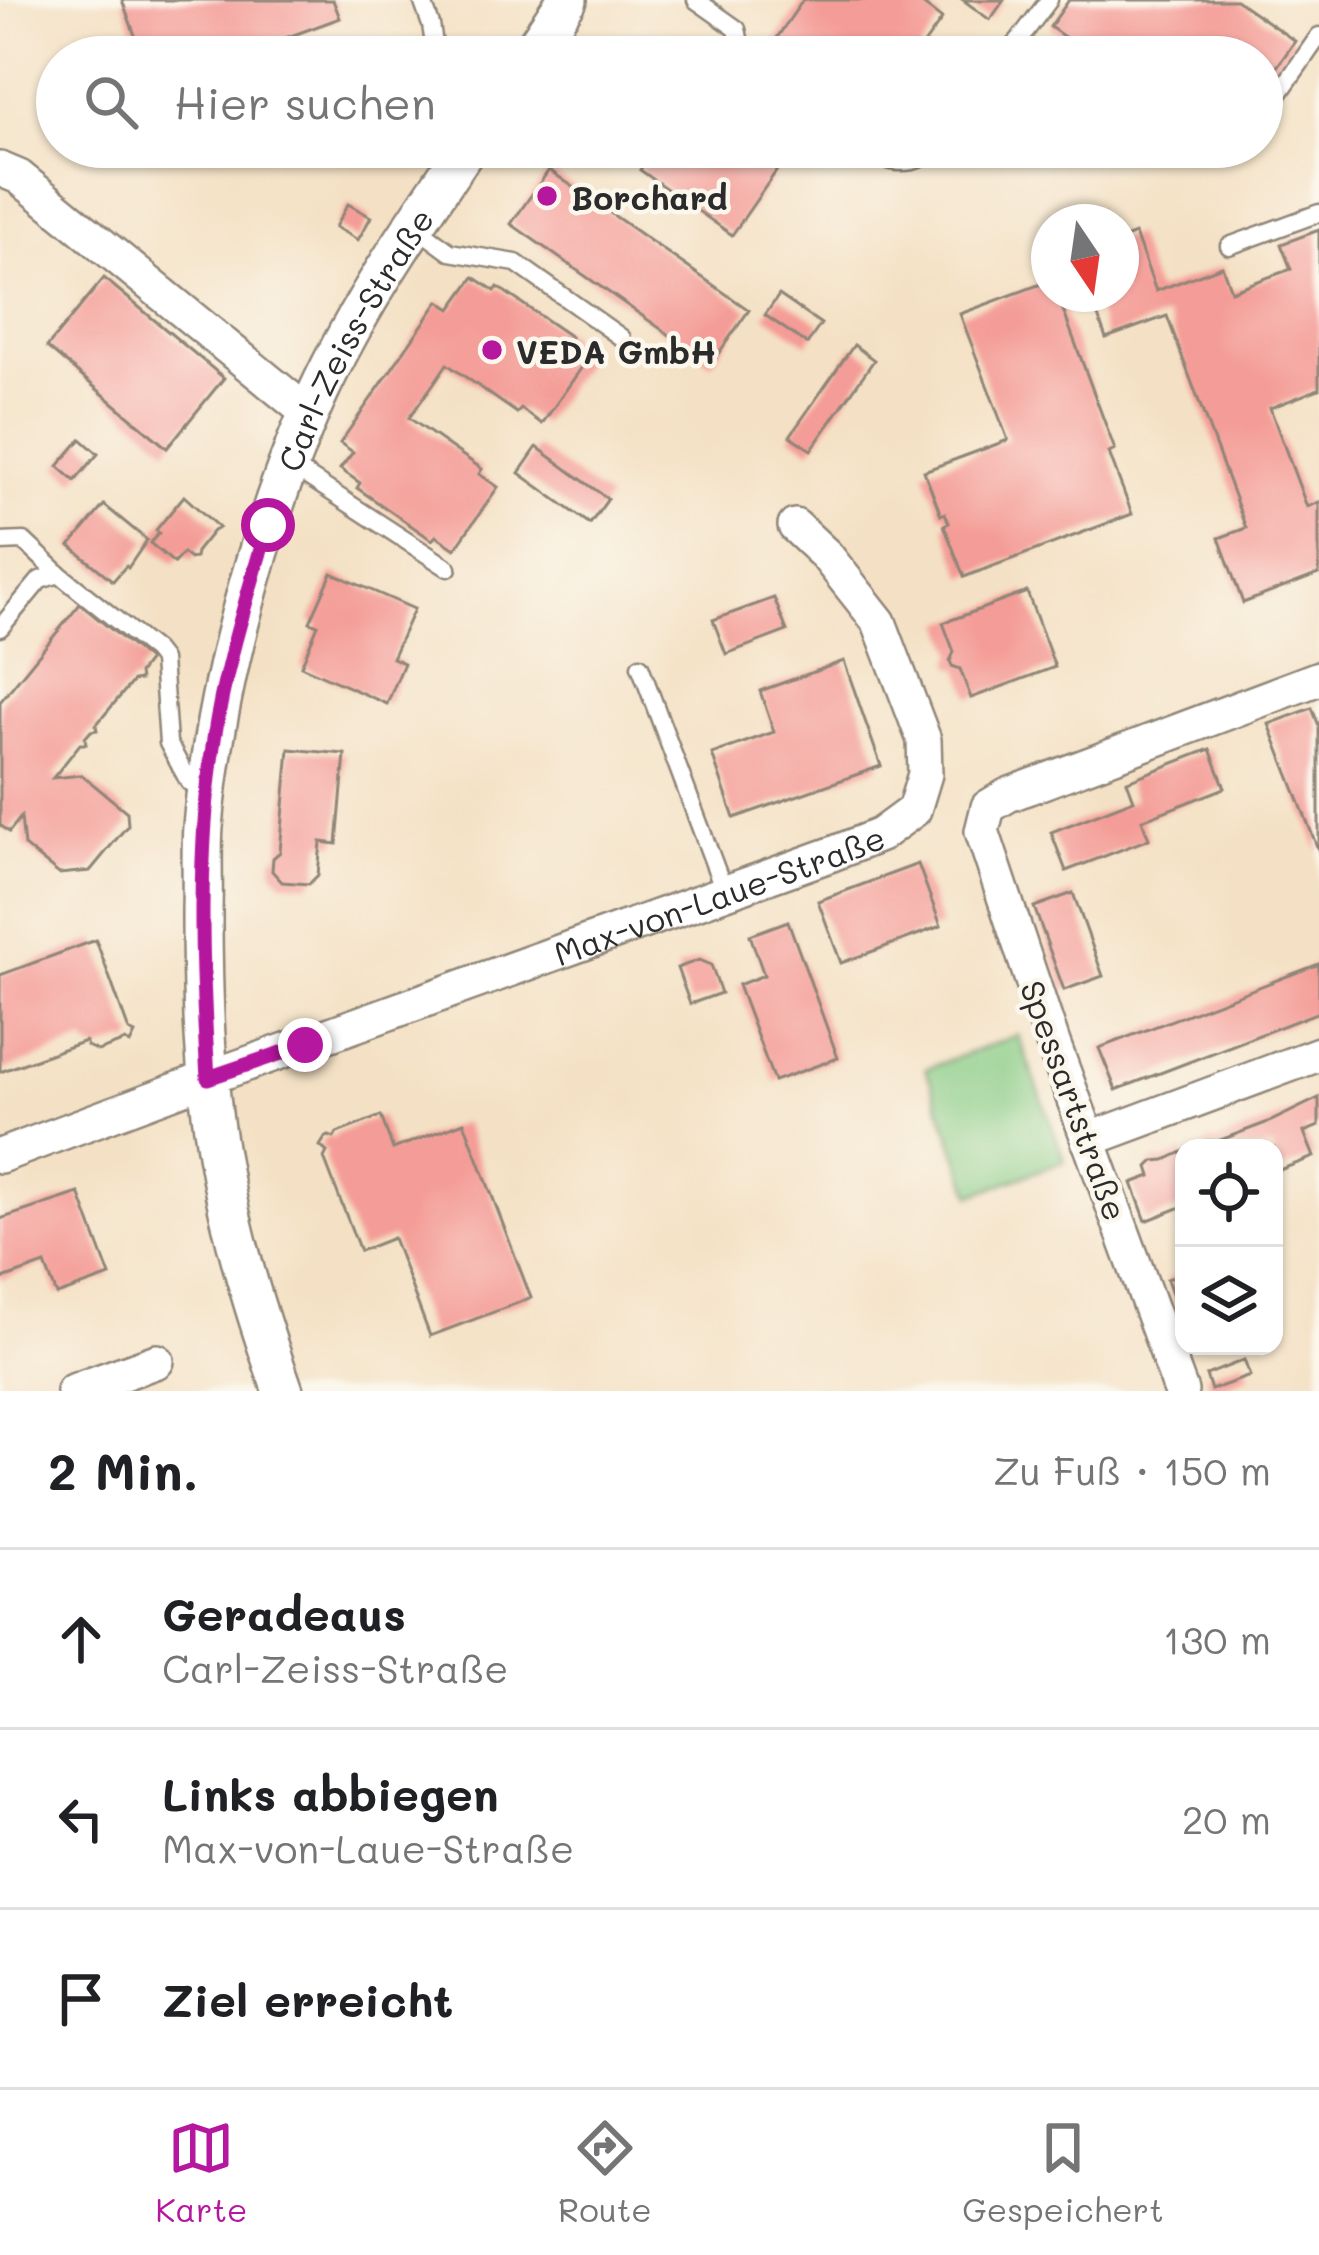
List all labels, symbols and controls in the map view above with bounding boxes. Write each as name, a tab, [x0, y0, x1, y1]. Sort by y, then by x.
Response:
search box	[36, 36, 1283, 168]
icon: search	[78, 69, 144, 135]
text: Hier suchen	[174, 73, 436, 131]
place label: Borchard	[571, 175, 728, 218]
marker: Borchard	[534, 183, 560, 209]
street label: Carl-Zeiss-Straße	[266, 199, 442, 477]
north arrow	[1031, 204, 1139, 312]
place label: VEDA GmbH	[516, 329, 717, 372]
marker: VEDA GmbH	[479, 337, 505, 363]
route start	[241, 498, 295, 552]
street label: Max-von-Laue-Straße	[547, 814, 890, 974]
street label: Spessartstraße	[1012, 974, 1138, 1226]
route end	[278, 1018, 332, 1072]
map controls	[1175, 1139, 1283, 1355]
button: locate	[1175, 1139, 1283, 1247]
button: layers	[1175, 1247, 1283, 1355]
text: 2 Min.	[48, 1436, 198, 1503]
text: Zu Fuß · 150 m	[993, 1444, 1271, 1495]
text: Geradeaus	[162, 1584, 406, 1642]
icon: ahead	[48, 1606, 114, 1672]
text: 130 m	[1163, 1613, 1271, 1664]
text: Carl-Zeiss-Straße	[162, 1642, 509, 1693]
text: Links abbiegen	[162, 1764, 499, 1822]
icon: left	[48, 1786, 114, 1852]
text: 20 m	[1182, 1793, 1271, 1844]
text: Max-von-Laue-Straße	[162, 1822, 574, 1873]
icon: arrive	[48, 1966, 114, 2032]
text: Ziel erreicht	[162, 1970, 453, 2028]
tab: Karte	[155, 2115, 247, 2230]
tab: Route	[558, 2115, 652, 2230]
tab: Gespeichert	[962, 2115, 1164, 2230]

